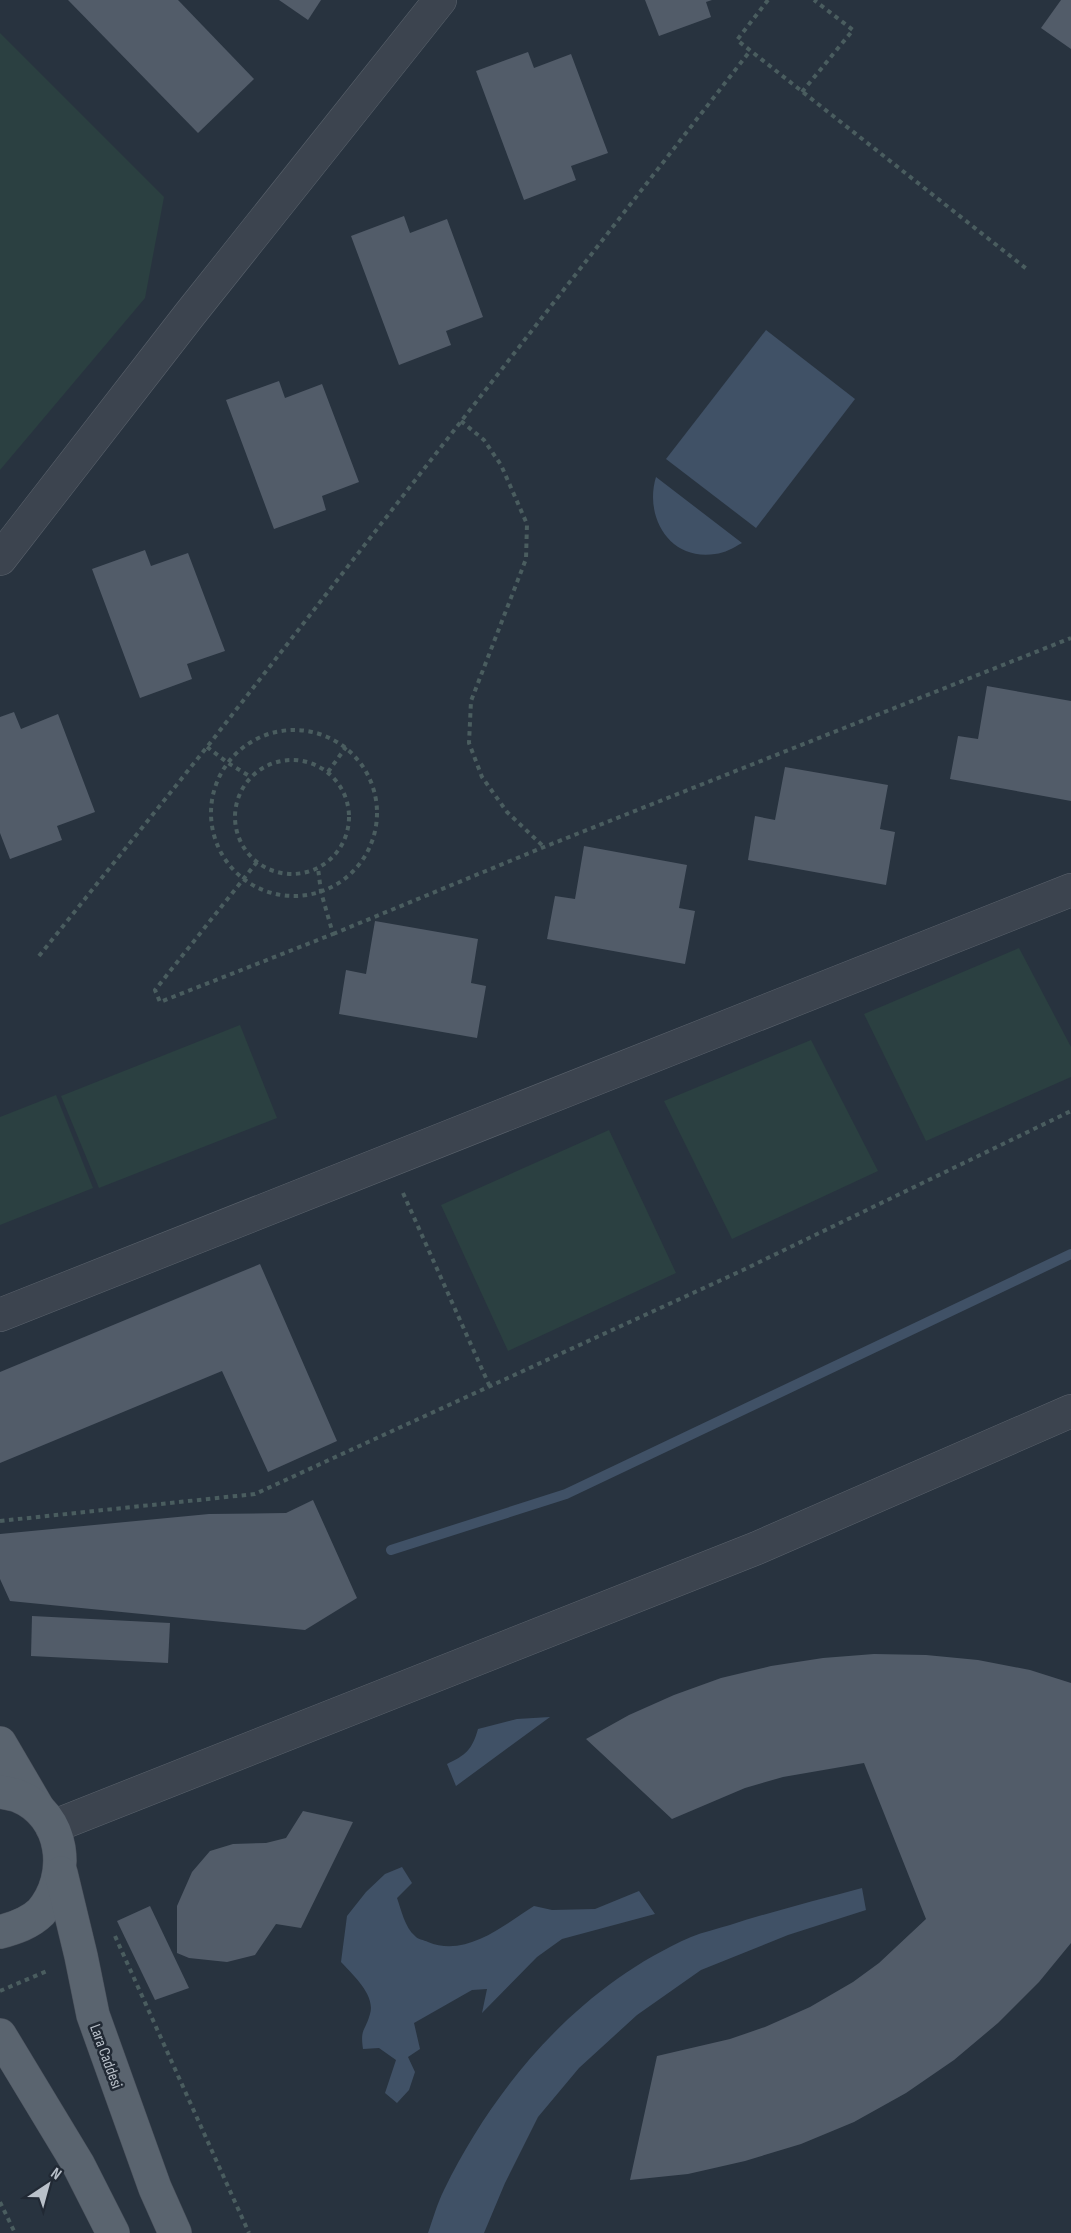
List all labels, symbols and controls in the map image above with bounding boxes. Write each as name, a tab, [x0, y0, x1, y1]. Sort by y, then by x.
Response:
street label: Lara Caddesi	[85, 2022, 126, 2091]
north arrow	[18, 2155, 78, 2215]
text: N	[47, 2164, 65, 2184]

